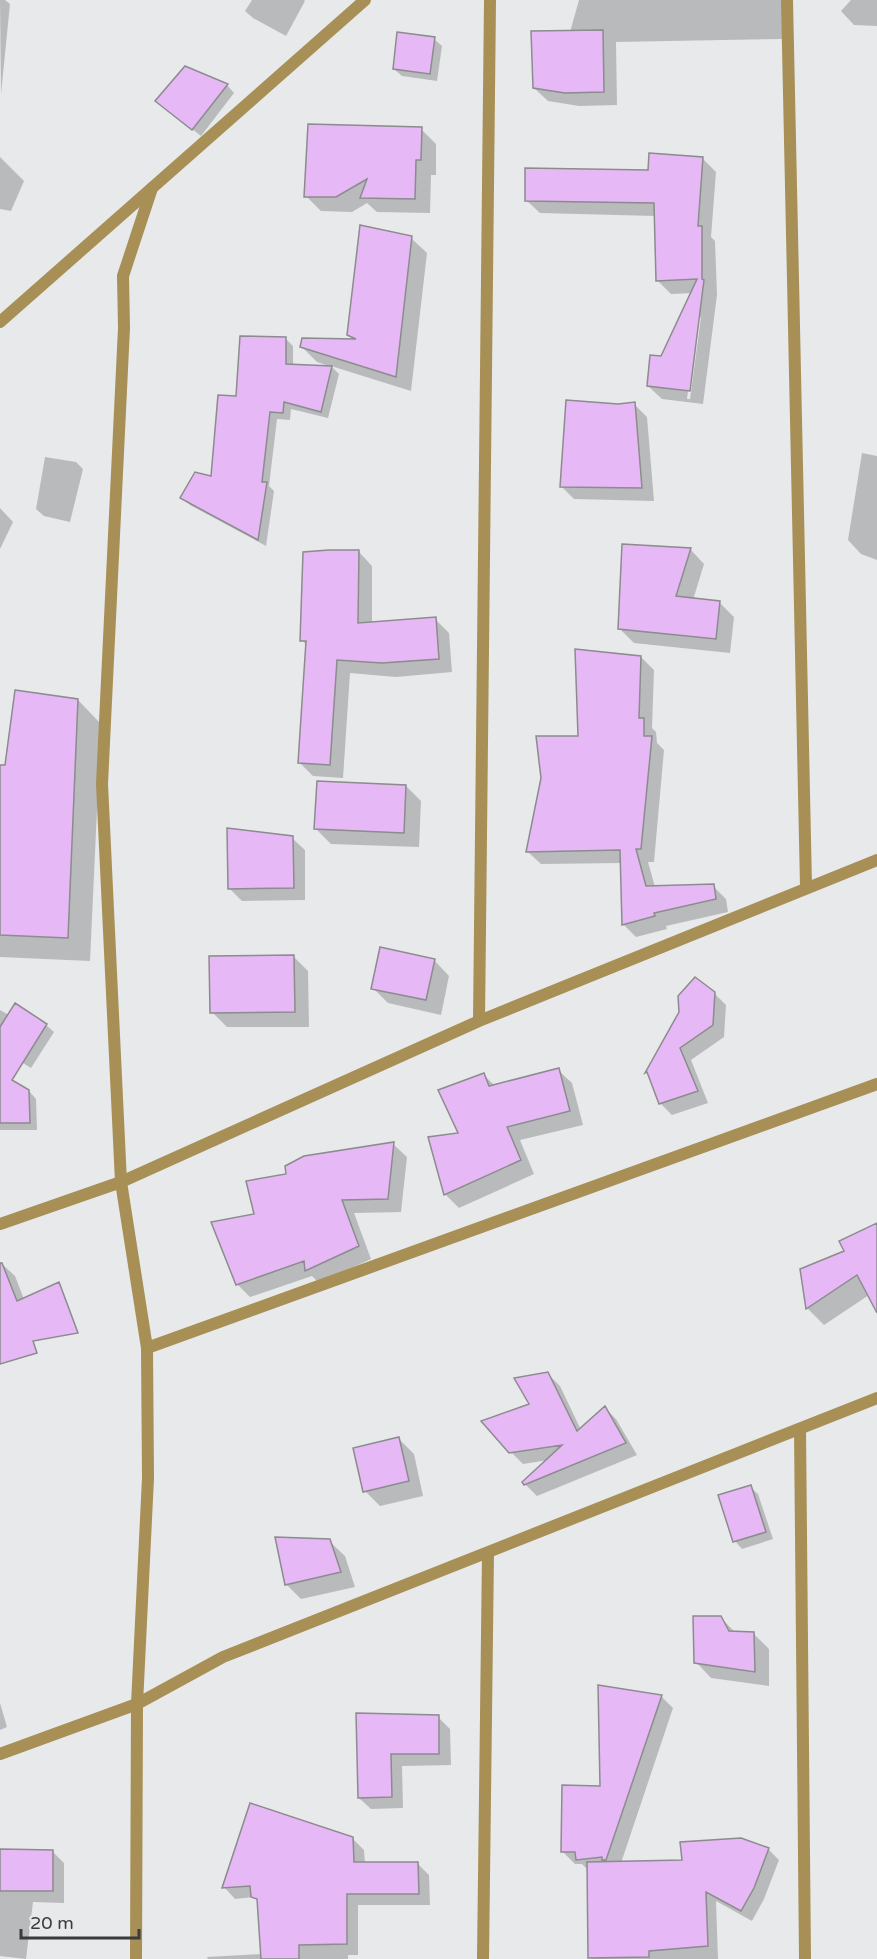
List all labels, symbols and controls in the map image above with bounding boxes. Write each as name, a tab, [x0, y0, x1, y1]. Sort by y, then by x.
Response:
scale bar	[21, 1902, 140, 1940]
text: 20 m	[30, 1912, 74, 1934]

